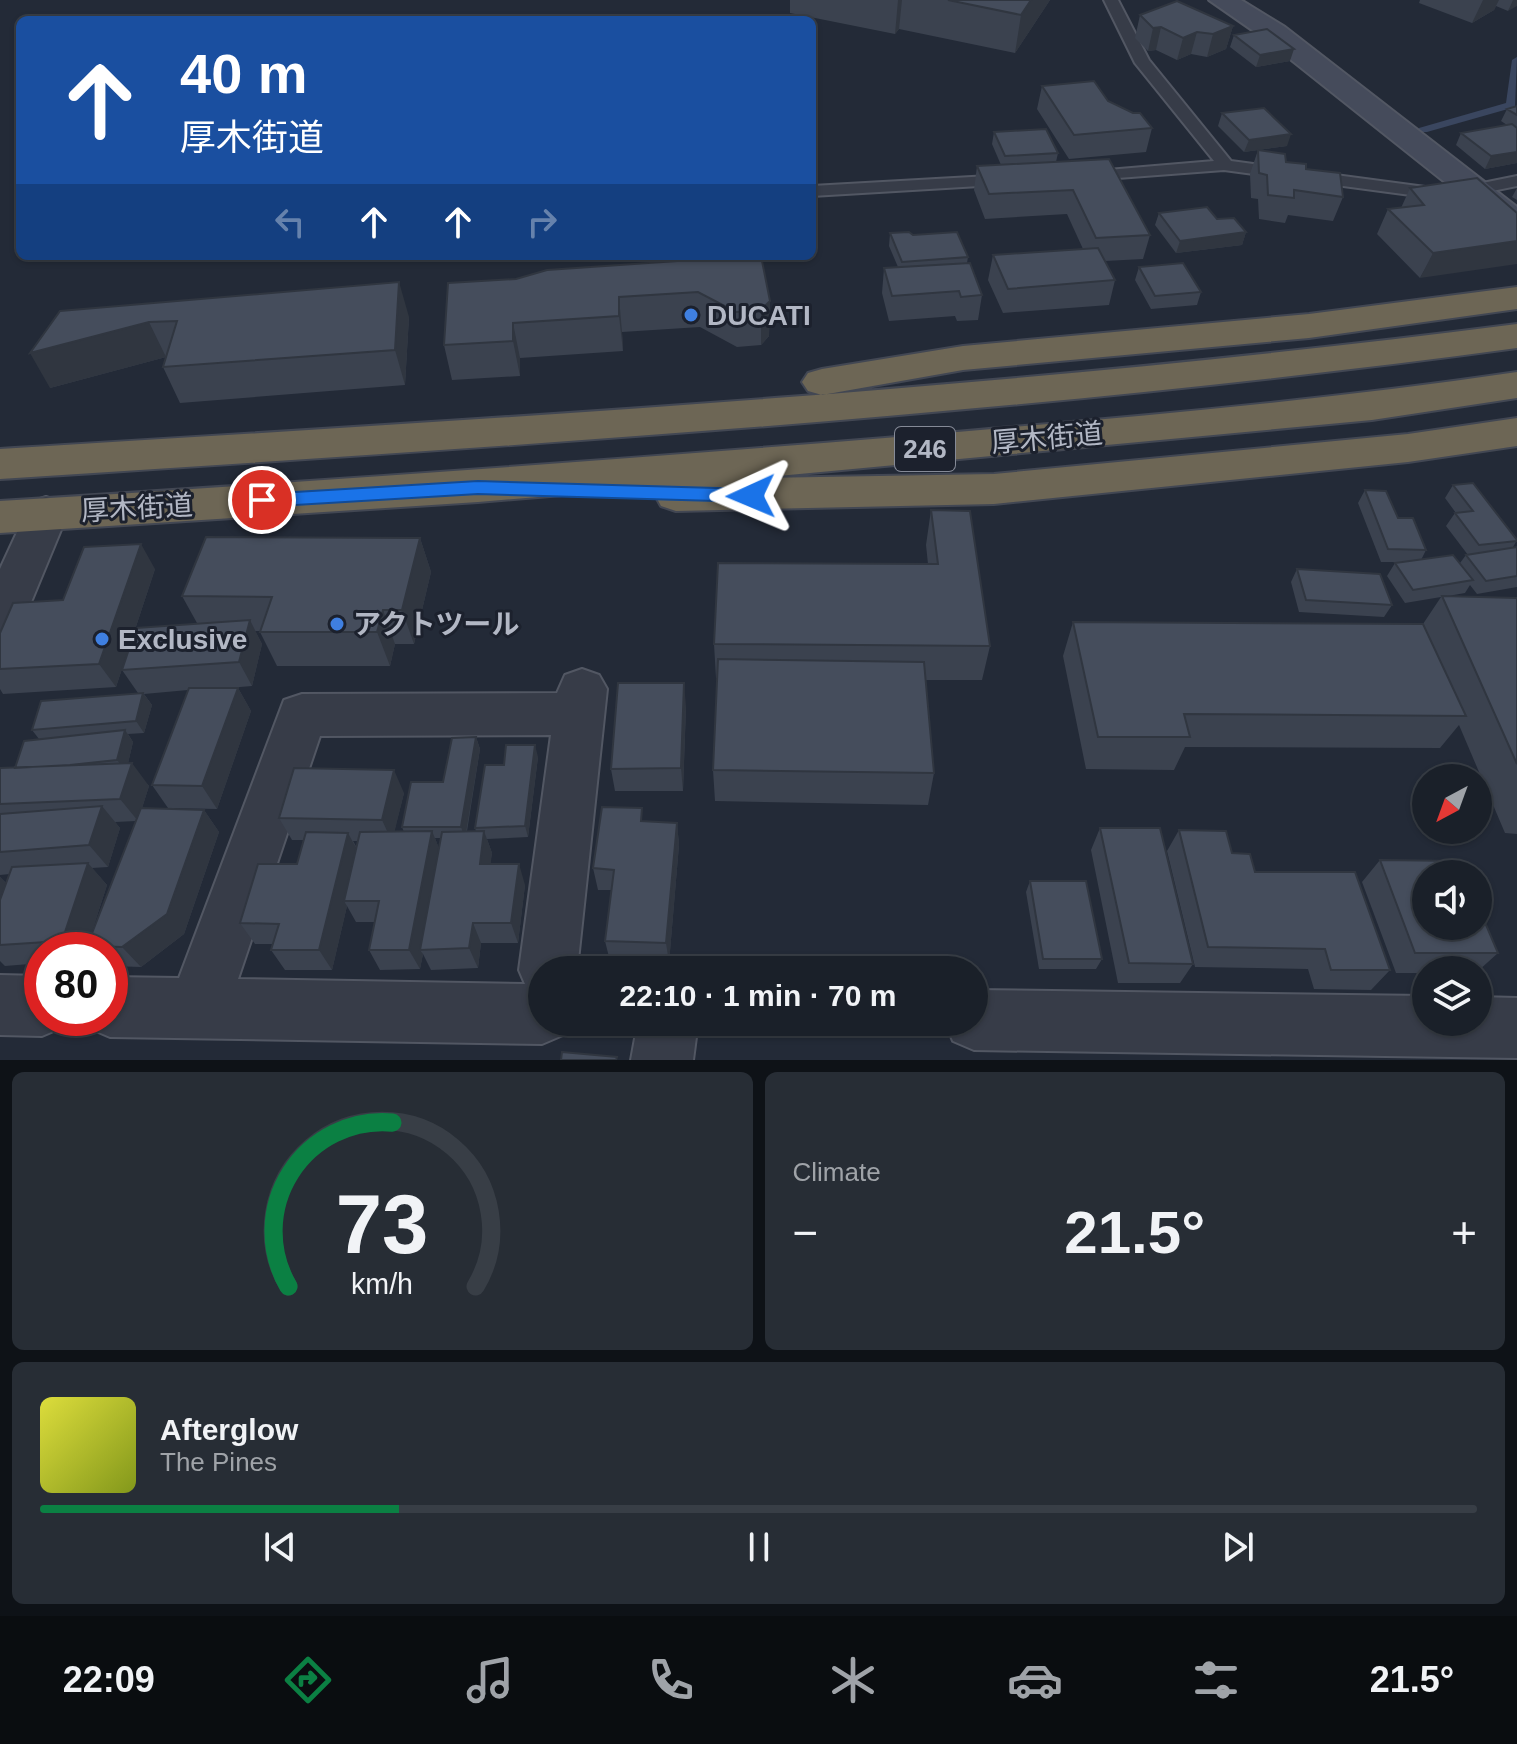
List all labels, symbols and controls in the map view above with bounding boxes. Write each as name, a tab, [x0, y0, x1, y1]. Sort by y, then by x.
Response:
text: 40 m	[180, 42, 308, 105]
icon: ahead	[48, 48, 152, 152]
text: 厚木街道	[180, 117, 324, 158]
icon: left	[268, 200, 312, 244]
icon: ahead	[352, 200, 396, 244]
icon: ahead	[436, 200, 480, 244]
icon: right	[520, 200, 564, 244]
place label: DUCATI	[707, 300, 811, 331]
marker: DUCATI	[682, 306, 700, 324]
street label: 厚木街道	[990, 418, 1104, 458]
road number: 246	[895, 427, 955, 471]
position arrow	[709, 454, 793, 538]
pin	[228, 466, 296, 534]
icon: arrive	[240, 478, 284, 522]
street label: 厚木街道	[80, 490, 194, 526]
place label: アクトツール	[353, 609, 520, 640]
marker: アクトツール	[328, 615, 346, 633]
place label: Exclusive	[118, 624, 247, 655]
marker: Exclusive	[93, 630, 111, 648]
north arrow	[1412, 764, 1492, 844]
map controls	[1412, 764, 1492, 1036]
button: sound	[1412, 860, 1492, 940]
speed limit sign: 80	[24, 932, 128, 1036]
button: layers	[1412, 956, 1492, 1036]
text: 22:10 · 1 min · 70 m	[620, 979, 896, 1012]
text: Climate	[793, 1157, 881, 1187]
text: 73	[336, 1178, 429, 1271]
text: 21.5°	[1064, 1199, 1205, 1266]
text: −	[793, 1208, 818, 1257]
text: +	[1451, 1208, 1477, 1257]
text: km/h	[351, 1268, 413, 1300]
text: Afterglow	[160, 1413, 298, 1446]
text: The Pines	[160, 1447, 277, 1477]
icon: previous	[258, 1525, 302, 1569]
icon: pause	[737, 1525, 781, 1569]
icon: next	[1216, 1525, 1260, 1569]
icon: directions	[280, 1652, 336, 1708]
icon: music	[462, 1652, 518, 1708]
icon: phone	[643, 1652, 699, 1708]
icon: climate	[825, 1652, 881, 1708]
icon: car	[1007, 1652, 1063, 1708]
icon: filters	[1188, 1652, 1244, 1708]
text: 22:09	[63, 1659, 155, 1700]
text: 21.5°	[1370, 1659, 1454, 1700]

